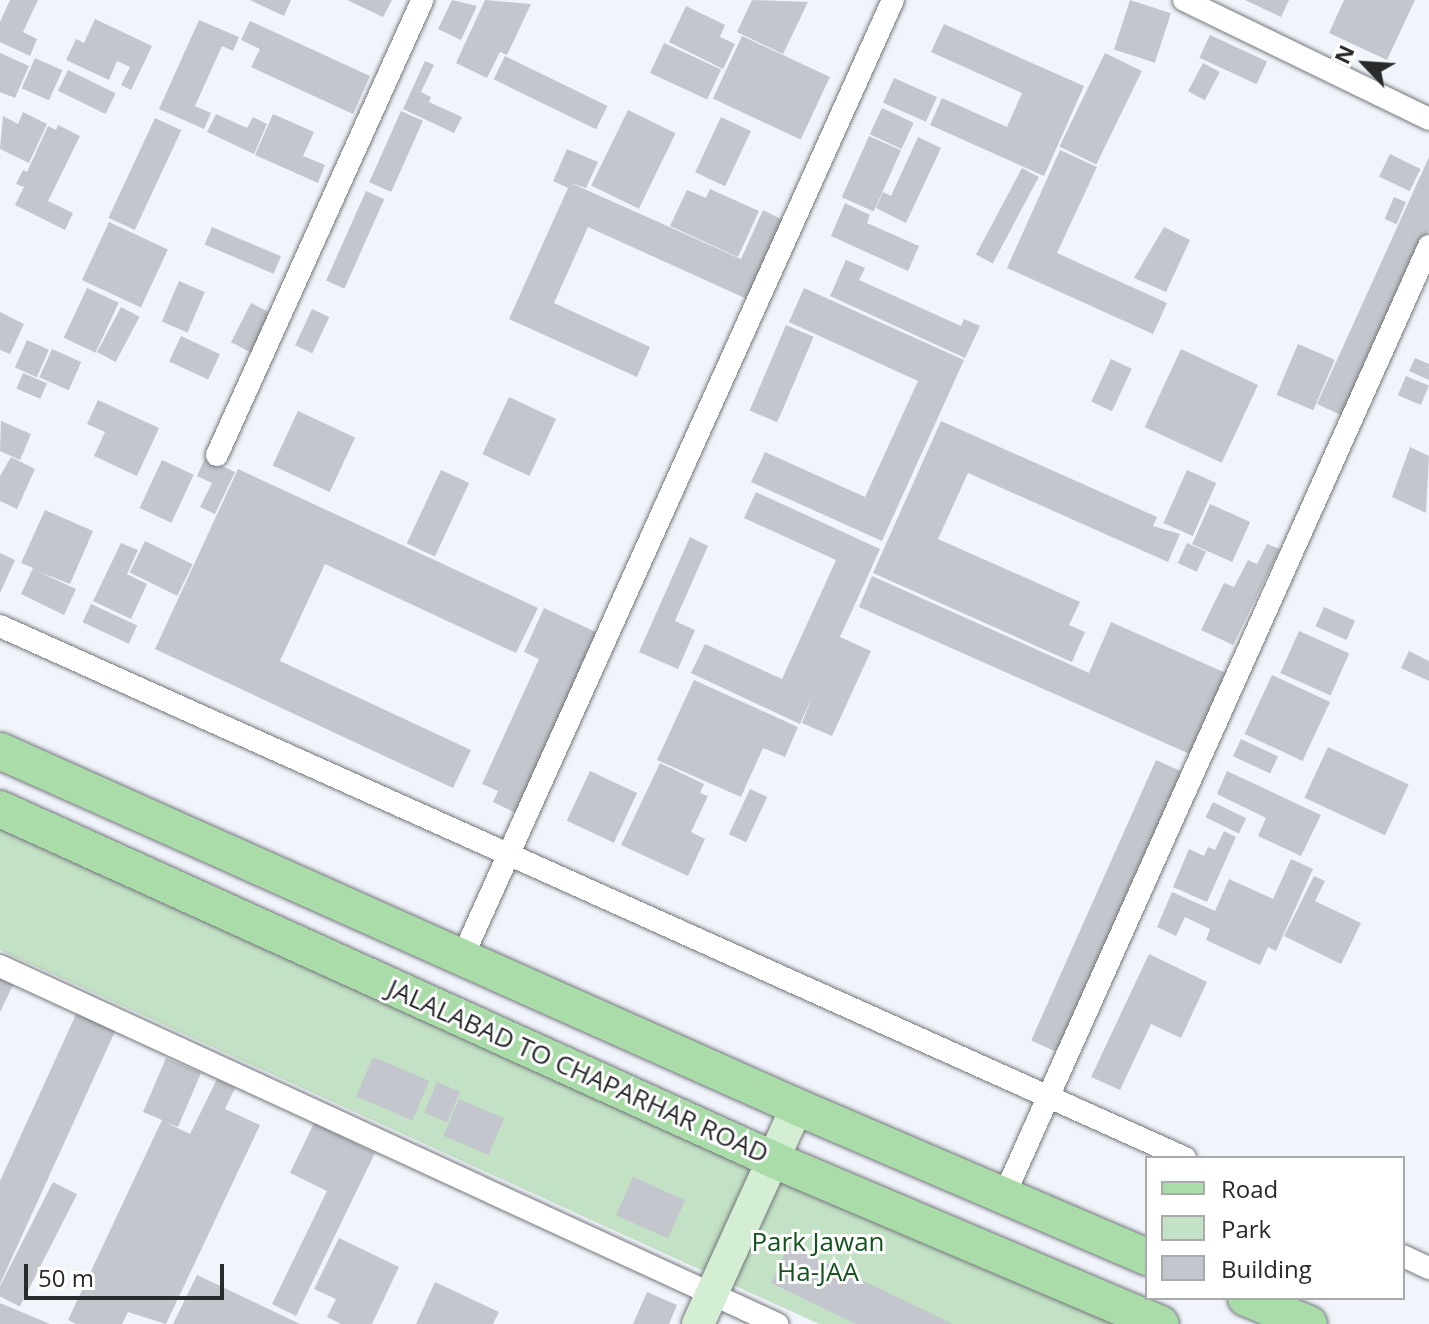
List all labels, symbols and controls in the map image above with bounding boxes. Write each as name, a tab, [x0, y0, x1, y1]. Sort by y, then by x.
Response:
north arrow	[1325, 24, 1405, 104]
text: N	[1326, 39, 1361, 68]
street label: JALALABAD TO CHAPARHAR ROAD	[383, 973, 773, 1169]
legend	[1145, 1156, 1405, 1300]
text: Road	[1221, 1172, 1278, 1205]
text: Park	[1221, 1212, 1271, 1245]
park label: Park Jawan Ha-JAA	[751, 1226, 885, 1288]
scale bar	[28, 1248, 228, 1298]
text: Building	[1221, 1252, 1312, 1285]
text: 50 m	[38, 1261, 94, 1294]

